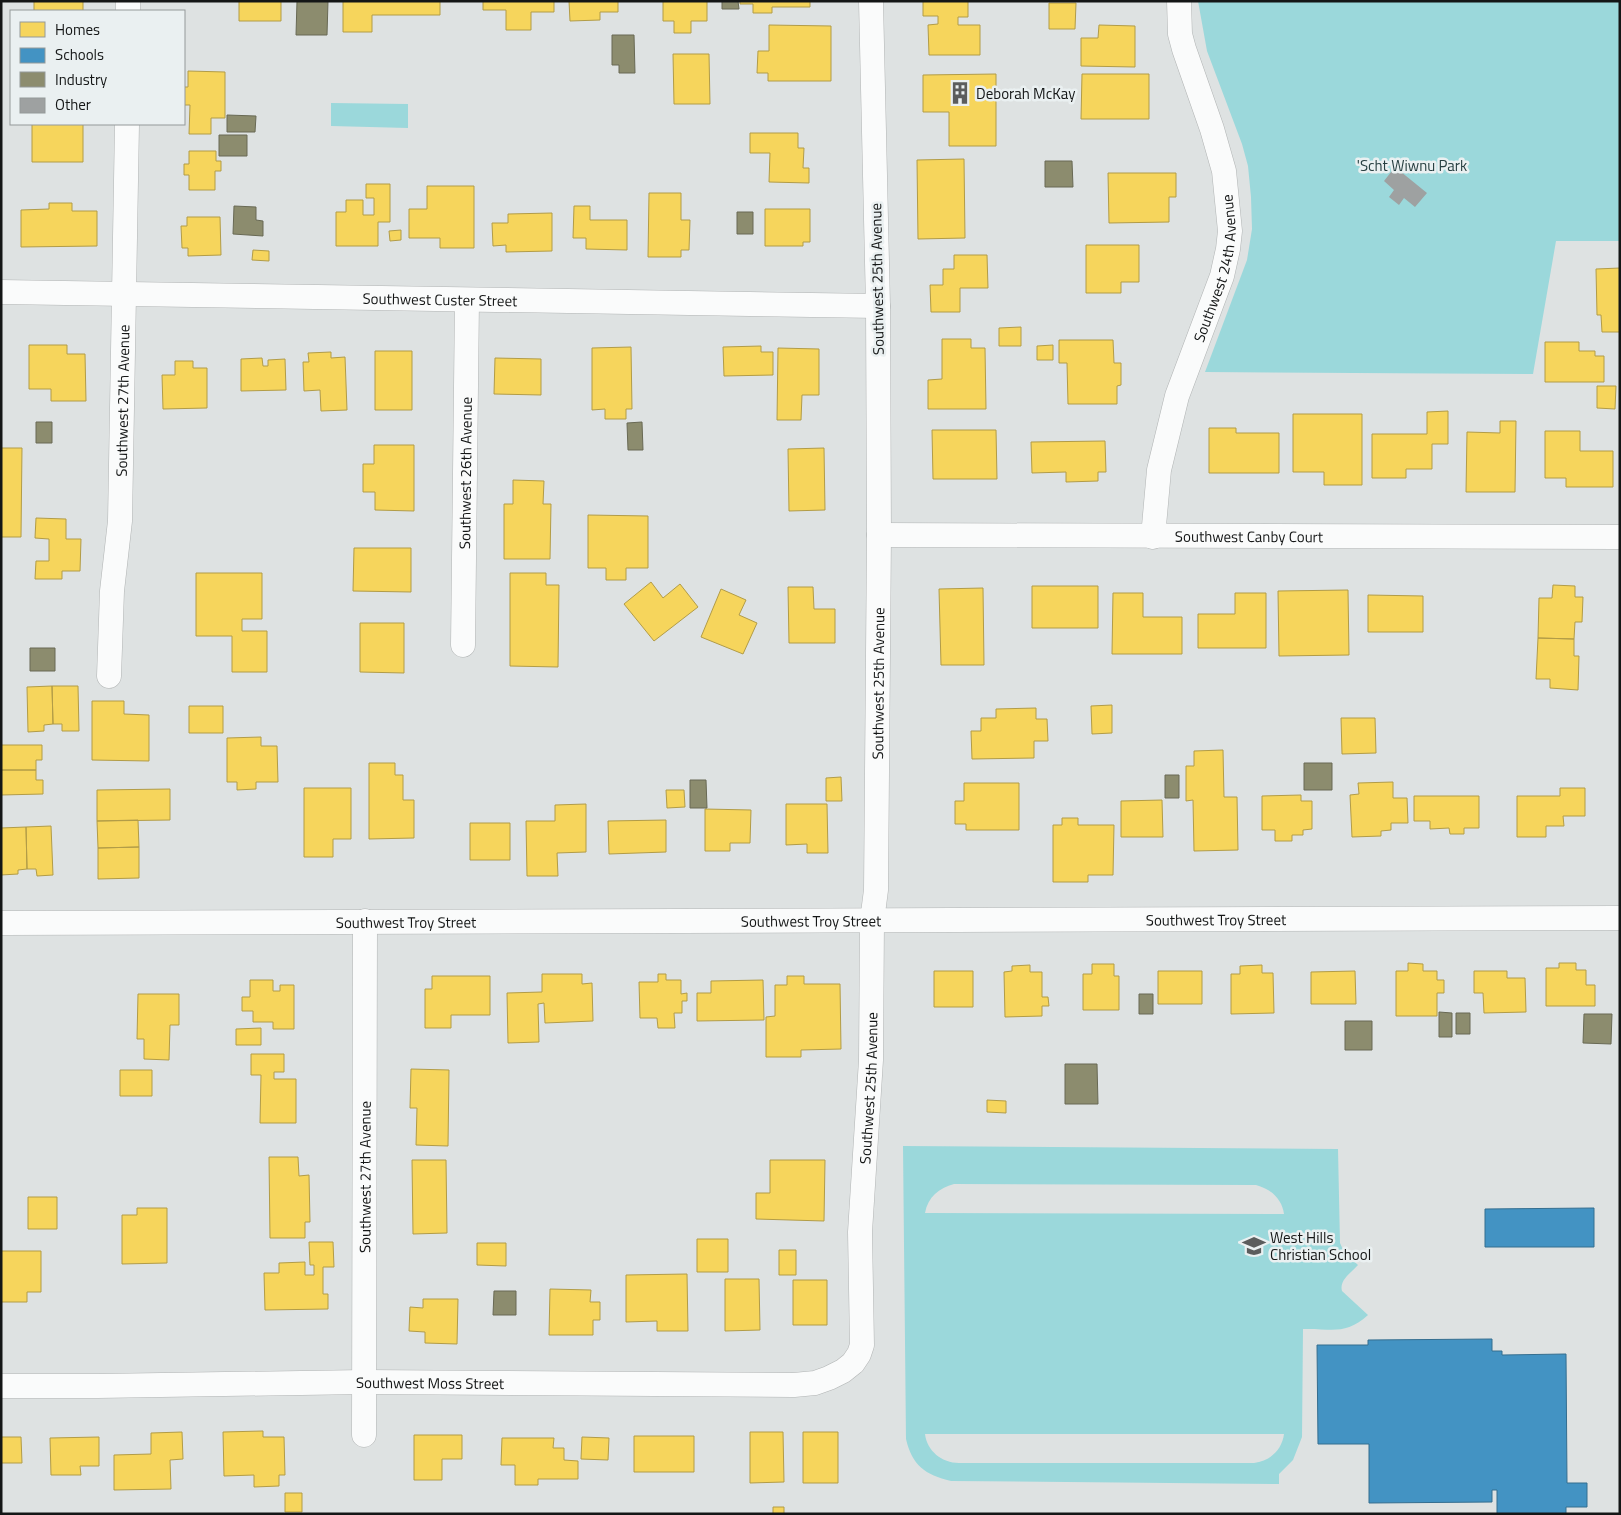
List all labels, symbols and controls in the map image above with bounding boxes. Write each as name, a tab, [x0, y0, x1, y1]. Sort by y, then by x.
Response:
legend	[10, 10, 185, 125]
text: Homes	[55, 18, 100, 41]
text: Schools	[55, 43, 104, 66]
text: Industry	[55, 68, 107, 91]
building icon: Deborah McKay	[947, 80, 973, 106]
place label: Deborah McKay	[976, 82, 1075, 105]
text: Other	[55, 93, 91, 116]
park label: 'Scht Wiwnu Park	[1357, 154, 1467, 177]
street label: Southwest 24th Avenue	[1187, 193, 1242, 345]
street label: Southwest 25th Avenue	[864, 203, 890, 355]
street label: Southwest Custer Street	[362, 286, 518, 312]
street label: Southwest 27th Avenue	[109, 324, 135, 477]
street label: Southwest 26th Avenue	[453, 397, 477, 549]
street label: Southwest Canby Court	[1175, 524, 1324, 548]
street label: Southwest 25th Avenue	[866, 607, 890, 760]
street label: Southwest Troy Street	[1146, 908, 1287, 931]
street label: Southwest Troy Street	[741, 909, 882, 932]
street label: Southwest Troy Street	[336, 910, 477, 933]
street label: Southwest 25th Avenue	[853, 1012, 883, 1165]
street label: Southwest 27th Avenue	[353, 1101, 376, 1253]
place label: West Hills Christian School	[1270, 1226, 1371, 1266]
school or university icon: West Hills Christian School	[1241, 1233, 1267, 1259]
street label: Southwest Moss Street	[356, 1371, 505, 1394]

